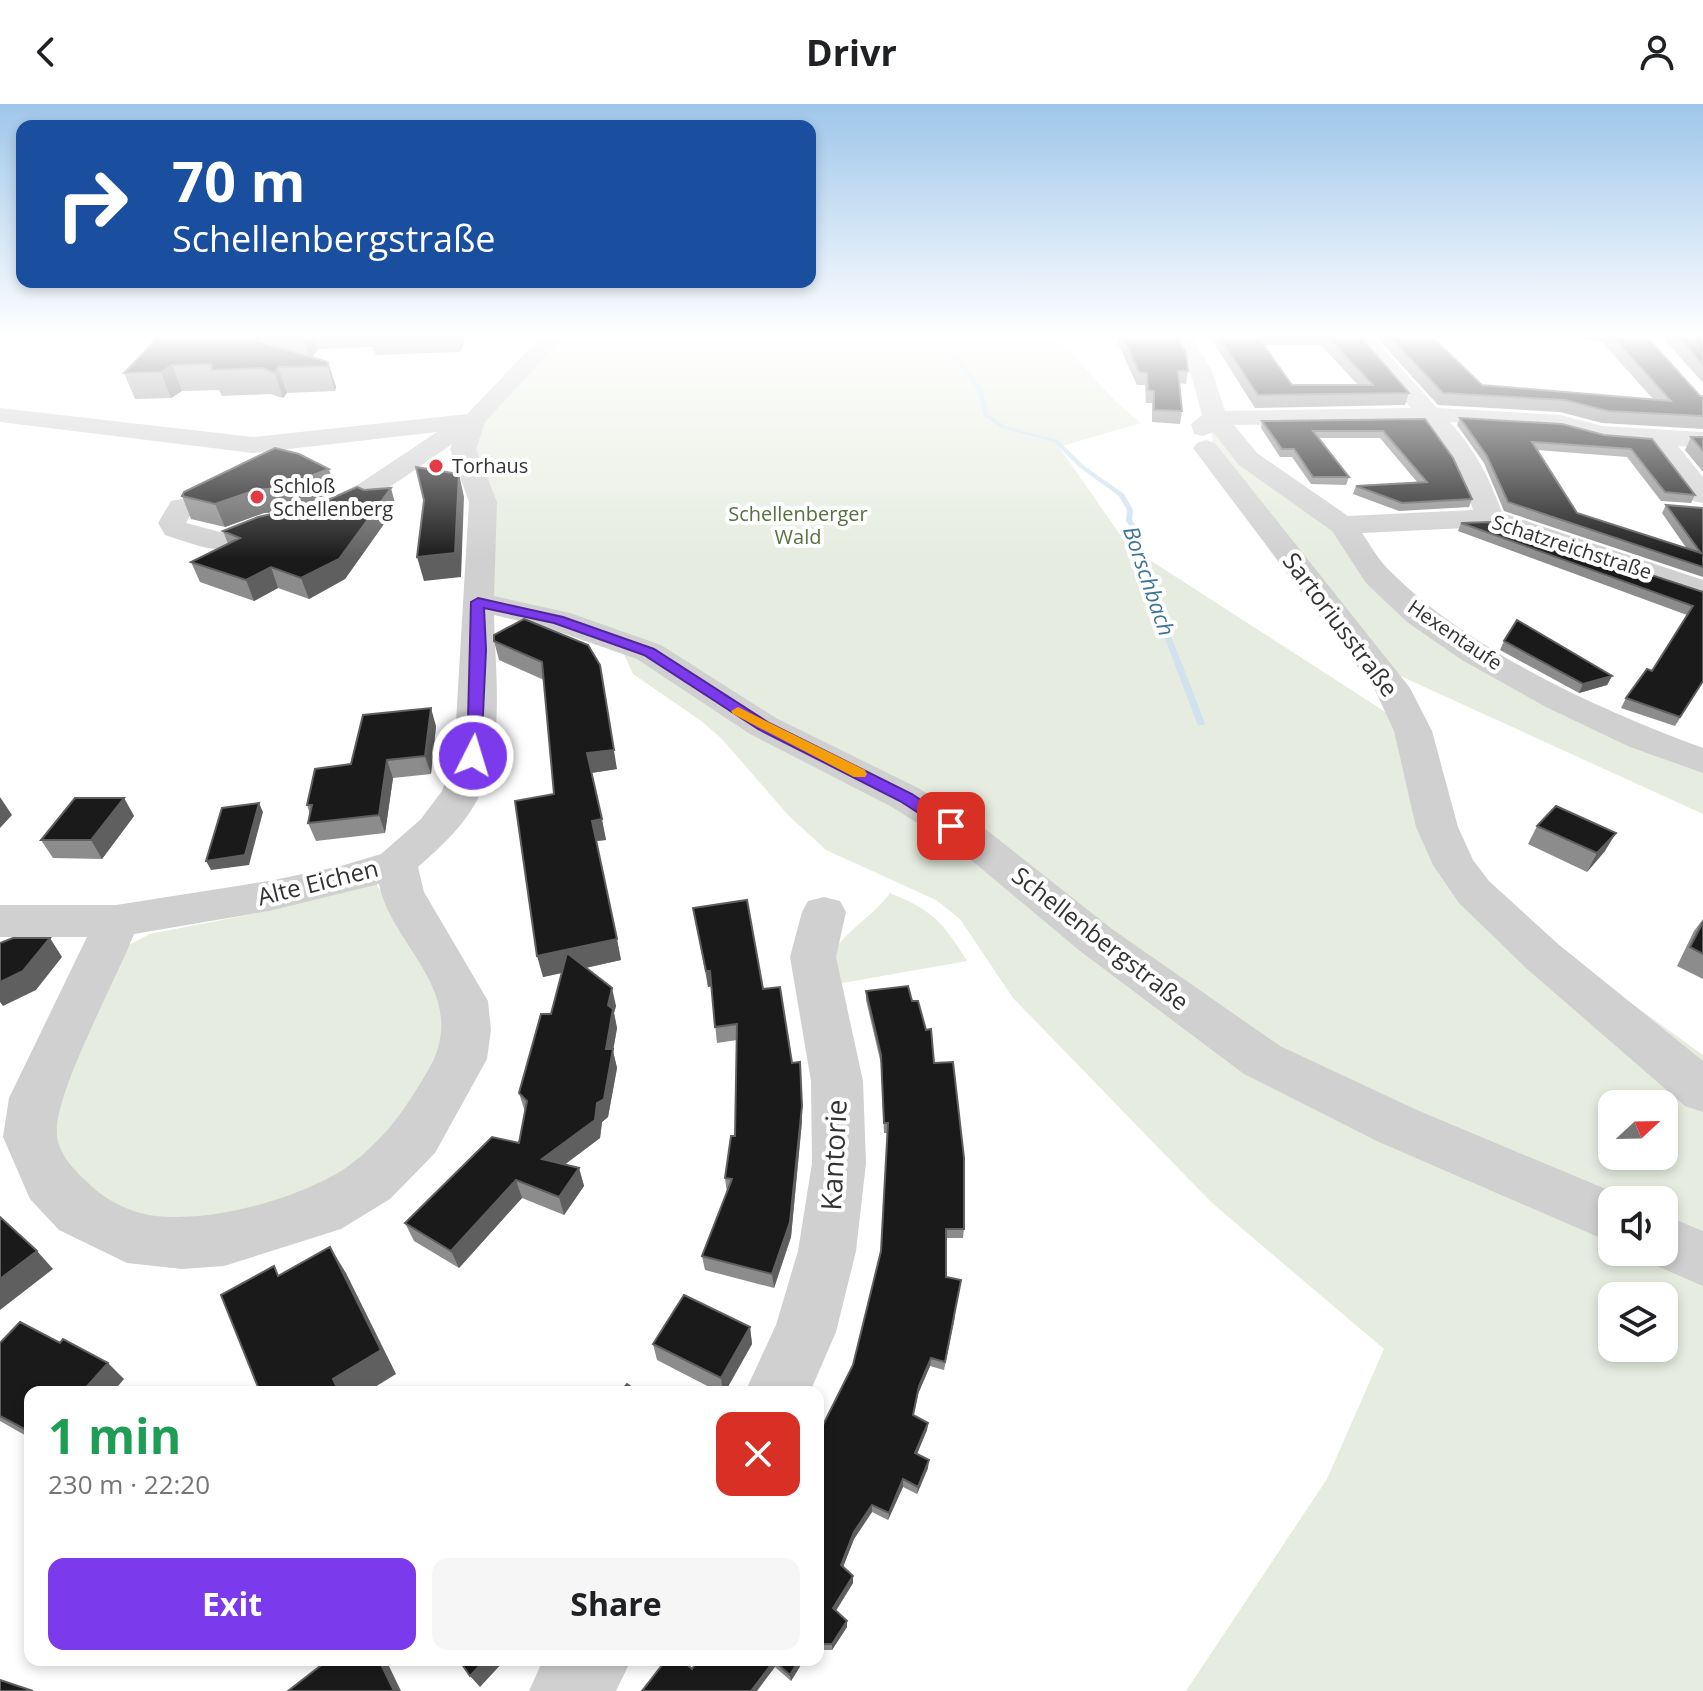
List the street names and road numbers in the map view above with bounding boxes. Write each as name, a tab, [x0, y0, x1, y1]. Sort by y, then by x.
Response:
street label: Schatzreichstraße	[1489, 508, 1655, 585]
street label: Sartoriusstraße	[1276, 545, 1406, 703]
street label: Hexentaufe	[1403, 593, 1508, 676]
street label: Alte Eichen	[254, 851, 381, 912]
street label: Schellenbergstraße	[1006, 858, 1196, 1017]
street label: Kantorie	[811, 1099, 855, 1211]

